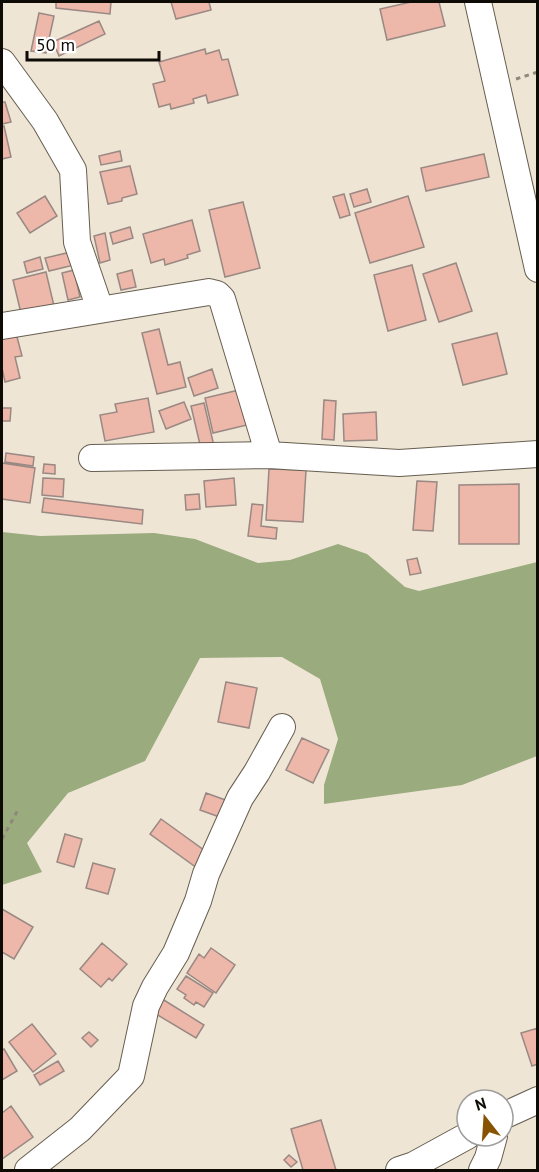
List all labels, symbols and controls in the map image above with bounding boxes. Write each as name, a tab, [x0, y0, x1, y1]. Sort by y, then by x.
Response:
scale bar	[27, 24, 159, 62]
text: 50 m	[36, 33, 75, 56]
north arrow	[455, 1088, 515, 1148]
text: N	[473, 1093, 489, 1115]

